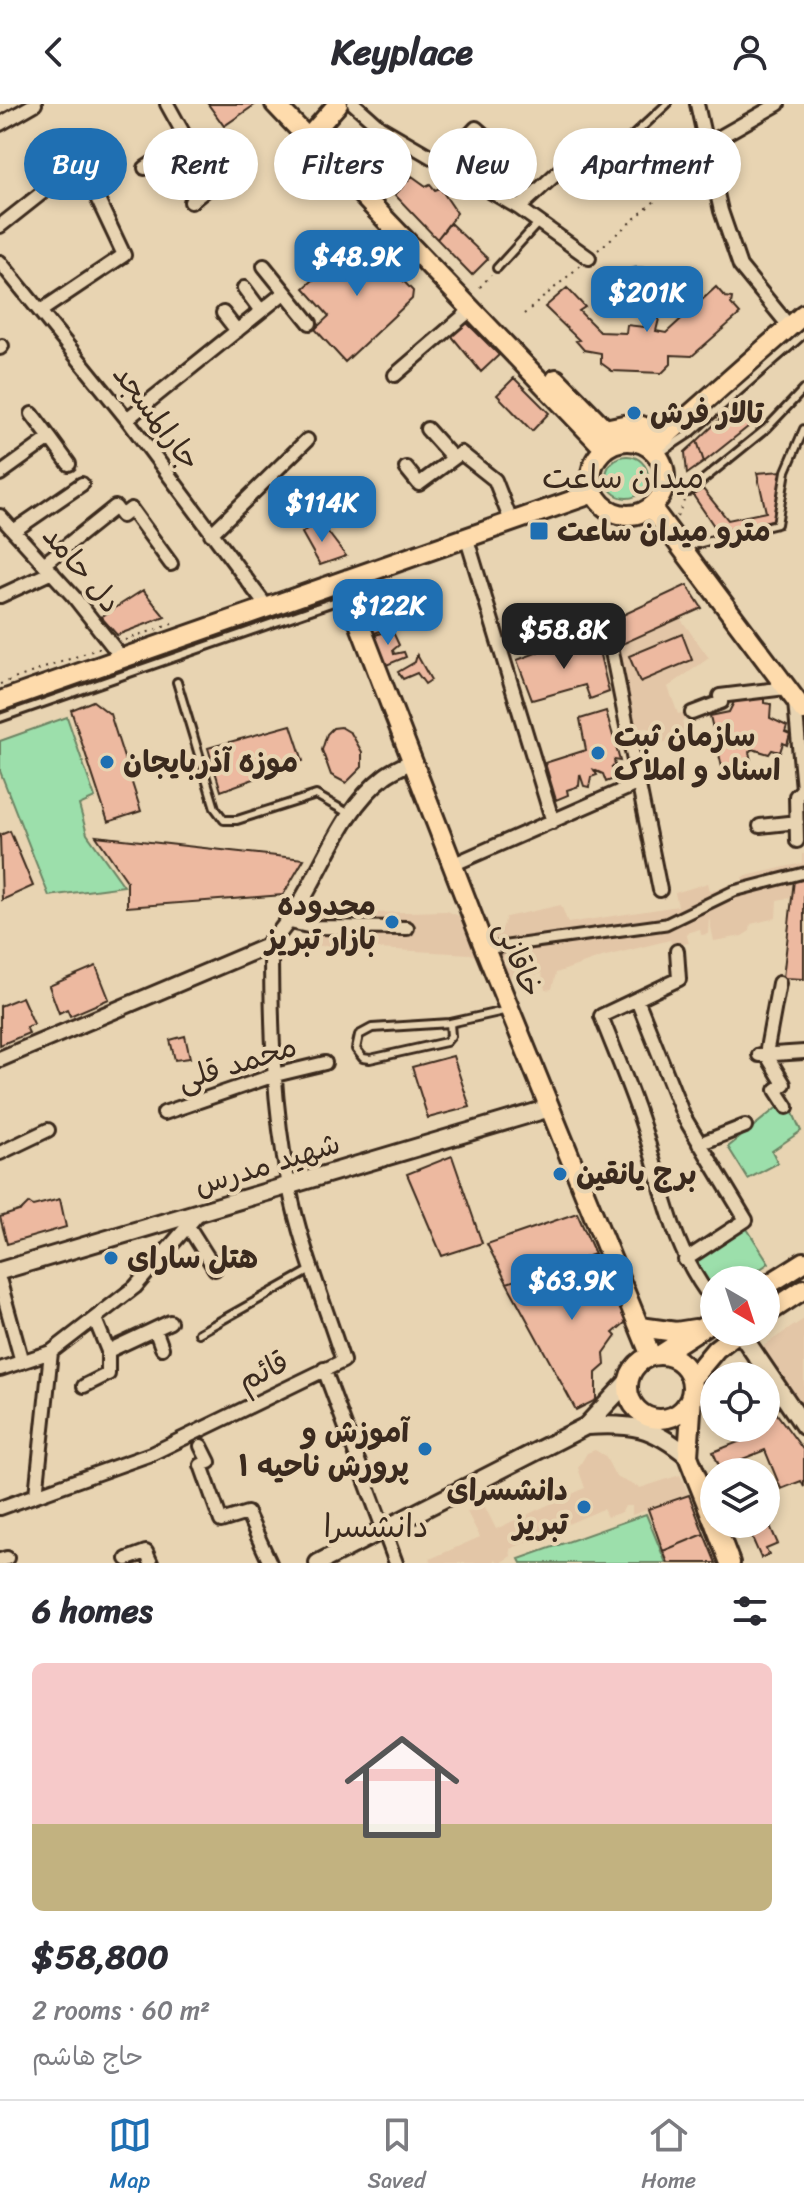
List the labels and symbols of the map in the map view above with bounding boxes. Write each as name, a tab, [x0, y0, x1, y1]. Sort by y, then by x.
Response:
pin: $48.9K	[292, 230, 422, 298]
pin: $201K	[591, 266, 703, 334]
street label: جارالمسجد	[98, 351, 216, 483]
place label: تالار فرش	[650, 386, 765, 440]
marker: تالار فرش	[625, 404, 643, 422]
district label: میدان ساعت	[542, 449, 704, 506]
pin: $114K	[266, 476, 378, 544]
place label: مترو میدان ساعت	[557, 504, 771, 558]
street label: دل حامد	[28, 512, 136, 626]
marker: مترو میدان ساعت	[528, 520, 550, 542]
pin: $122K	[332, 579, 444, 647]
pin: $58.8K	[499, 603, 629, 671]
place label: سازمان ثبت اسناد و املاک	[614, 709, 780, 797]
place label: موزه آذربایجان	[123, 735, 298, 789]
marker: سازمان ثبت اسناد و املاک	[589, 744, 607, 762]
marker: موزه آذربایجان	[98, 753, 116, 771]
place label: محدوده بازار تبریز	[263, 878, 376, 966]
street label: خاقانی	[479, 912, 559, 1006]
marker: محدوده بازار تبریز	[383, 913, 401, 931]
street label: محمد قلی	[170, 1019, 304, 1107]
street label: شهید مدرس	[187, 1116, 347, 1212]
place label: برج یانقین	[576, 1147, 697, 1201]
marker: برج یانقین	[551, 1165, 569, 1183]
place label: هتل سارای	[127, 1231, 258, 1285]
marker: هتل سارای	[102, 1249, 120, 1267]
pin: $63.9K	[507, 1254, 637, 1322]
north arrow	[700, 1266, 780, 1346]
street label: قائم	[227, 1335, 299, 1407]
place label: آموزش و پرورش ناحیه ۱	[238, 1405, 411, 1493]
marker: آموزش و پرورش ناحیه ۱	[416, 1440, 434, 1458]
place label: دانشسرای تبریز	[446, 1463, 569, 1551]
district label: دانشسرا	[323, 1498, 429, 1555]
marker: دانشسرای تبریز	[575, 1498, 593, 1516]

